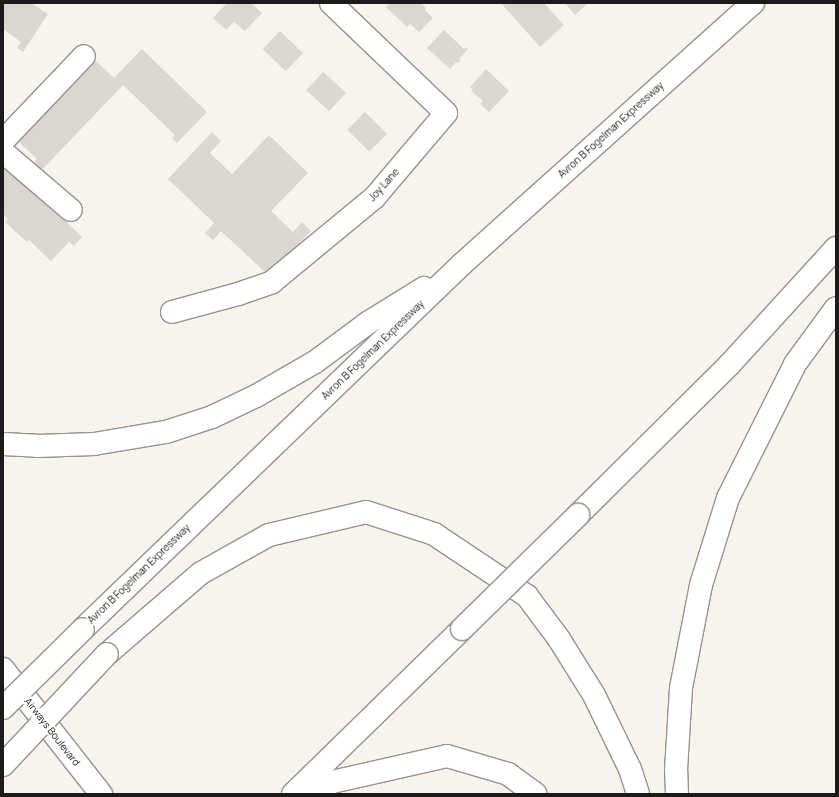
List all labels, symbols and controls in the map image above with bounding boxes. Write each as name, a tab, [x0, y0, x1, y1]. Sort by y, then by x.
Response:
street label: Avron B Fogelman Expressway	[556, 79, 666, 181]
street label: Joy Lane	[366, 166, 402, 204]
street label: Avron B Fogelman Expressway	[319, 298, 427, 402]
street label: Avron B Fogelman Expressway	[85, 522, 193, 626]
street label: Airways Boulevard	[22, 696, 82, 768]

